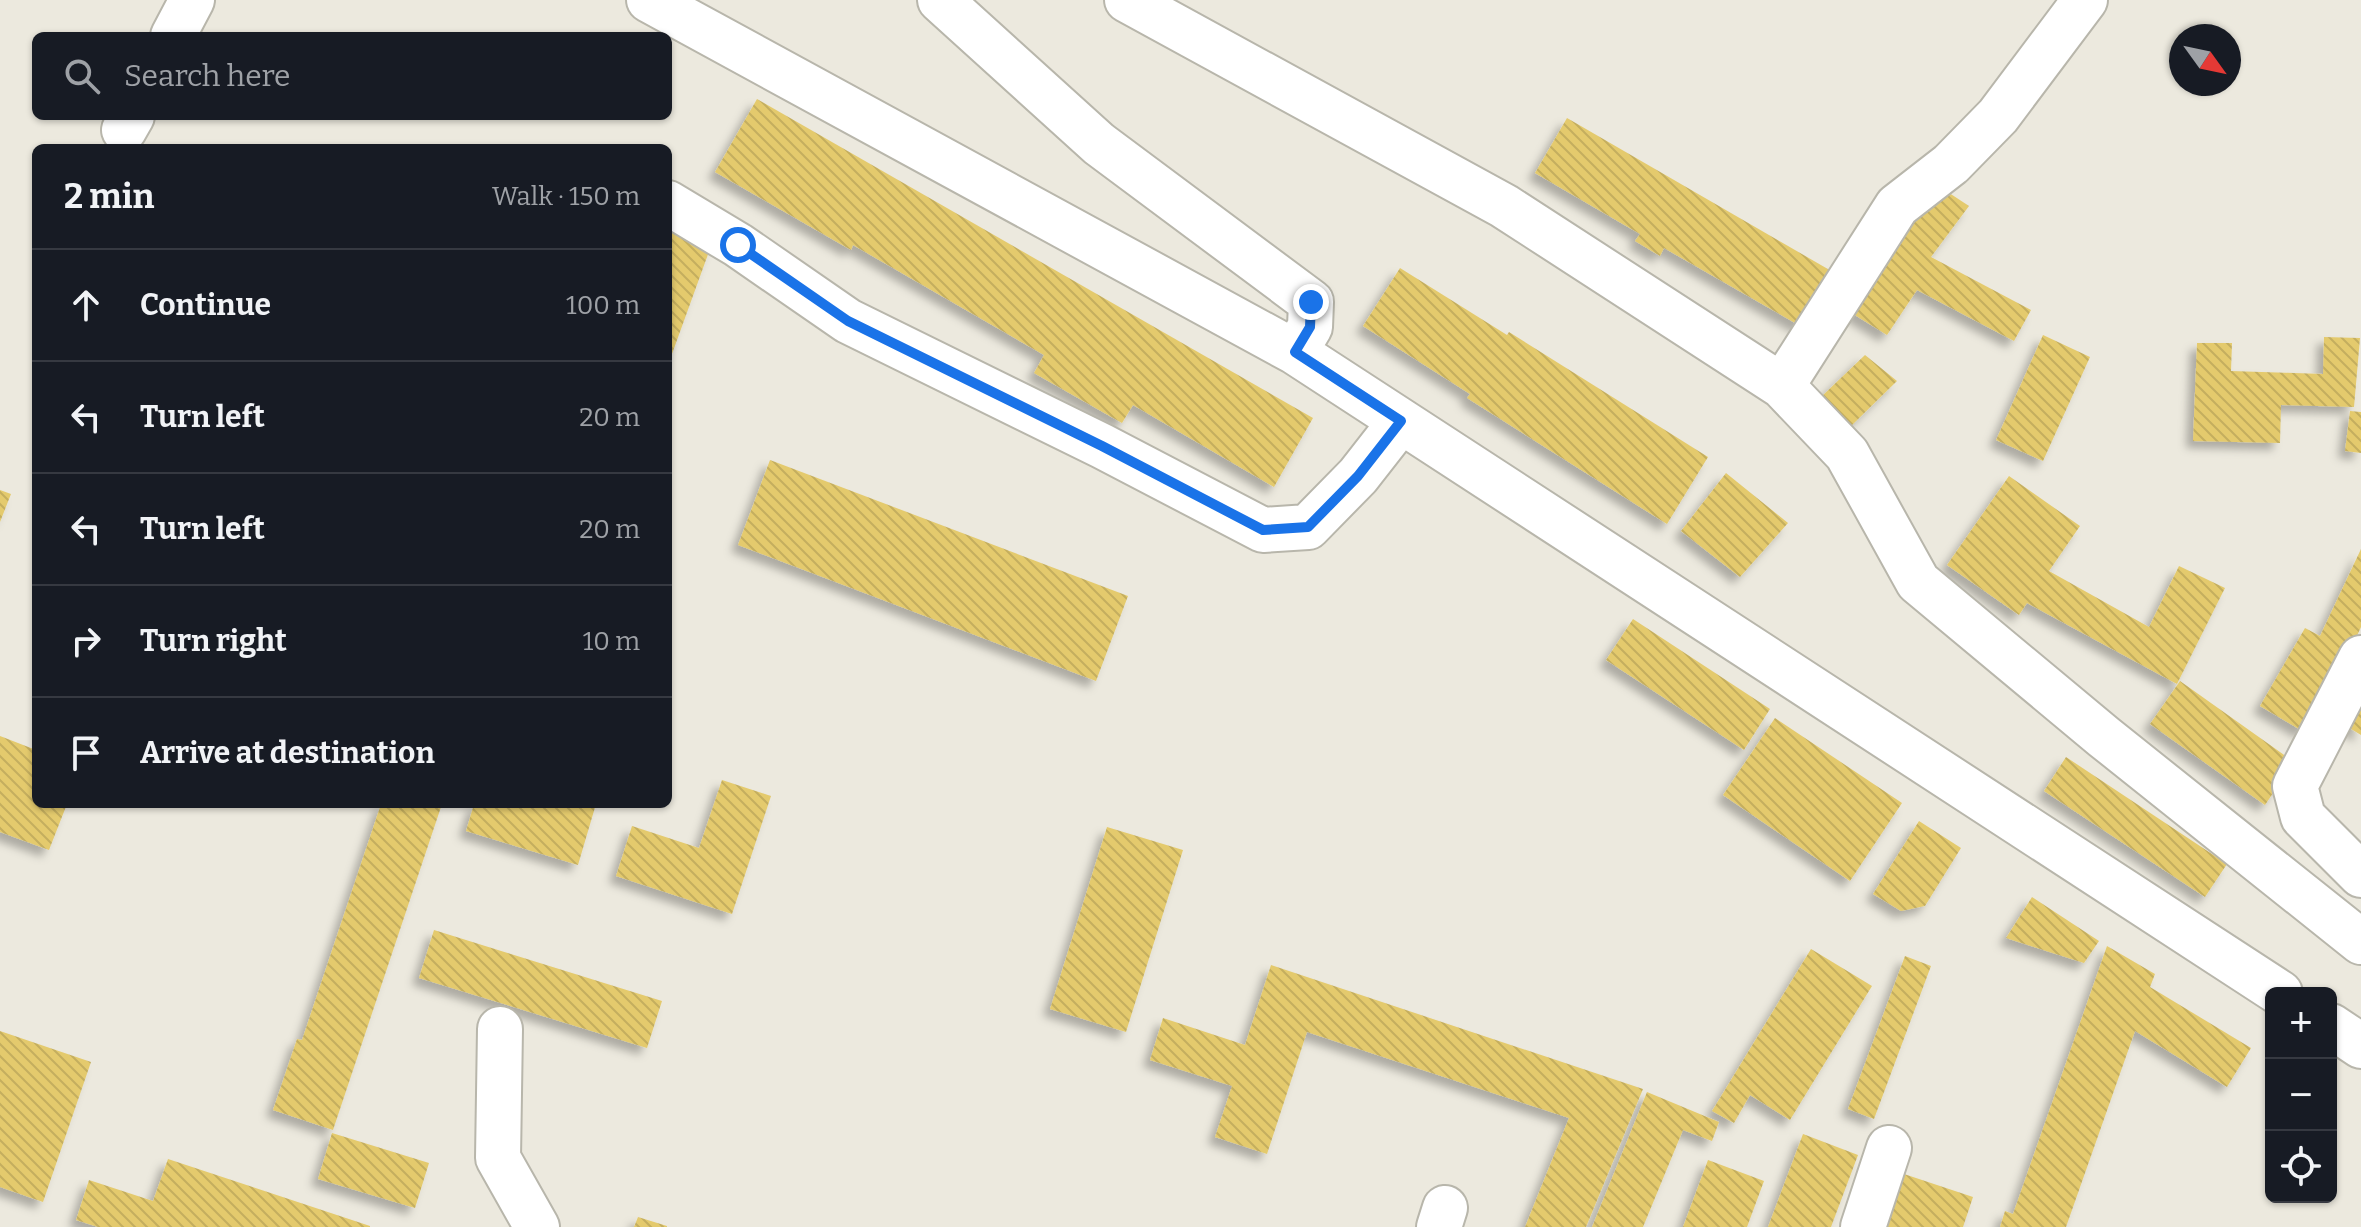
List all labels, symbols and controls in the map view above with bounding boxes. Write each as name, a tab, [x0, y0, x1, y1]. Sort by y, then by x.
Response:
north arrow	[2169, 24, 2241, 96]
search box	[32, 32, 672, 120]
icon: search	[60, 54, 104, 98]
text: Search here	[124, 58, 291, 94]
text: 2 min	[64, 176, 154, 217]
text: Walk · 150 m	[492, 181, 640, 212]
route start	[720, 227, 756, 263]
icon: ahead	[64, 283, 108, 327]
route end	[1293, 284, 1329, 320]
text: Continue	[140, 287, 271, 323]
text: 100 m	[566, 290, 640, 321]
icon: left	[64, 395, 108, 439]
text: Turn left	[140, 399, 265, 435]
text: 20 m	[579, 402, 640, 433]
icon: left	[64, 507, 108, 551]
text: Turn left	[140, 511, 265, 547]
text: 20 m	[579, 514, 640, 545]
icon: right	[64, 619, 108, 663]
text: Turn right	[140, 623, 287, 659]
text: 10 m	[583, 626, 640, 657]
icon: arrive	[64, 731, 108, 775]
text: Arrive at destination	[140, 735, 435, 771]
map controls	[2265, 987, 2337, 1203]
button: +	[2265, 987, 2337, 1059]
button: −	[2265, 1059, 2337, 1131]
button: locate	[2265, 1131, 2337, 1203]

